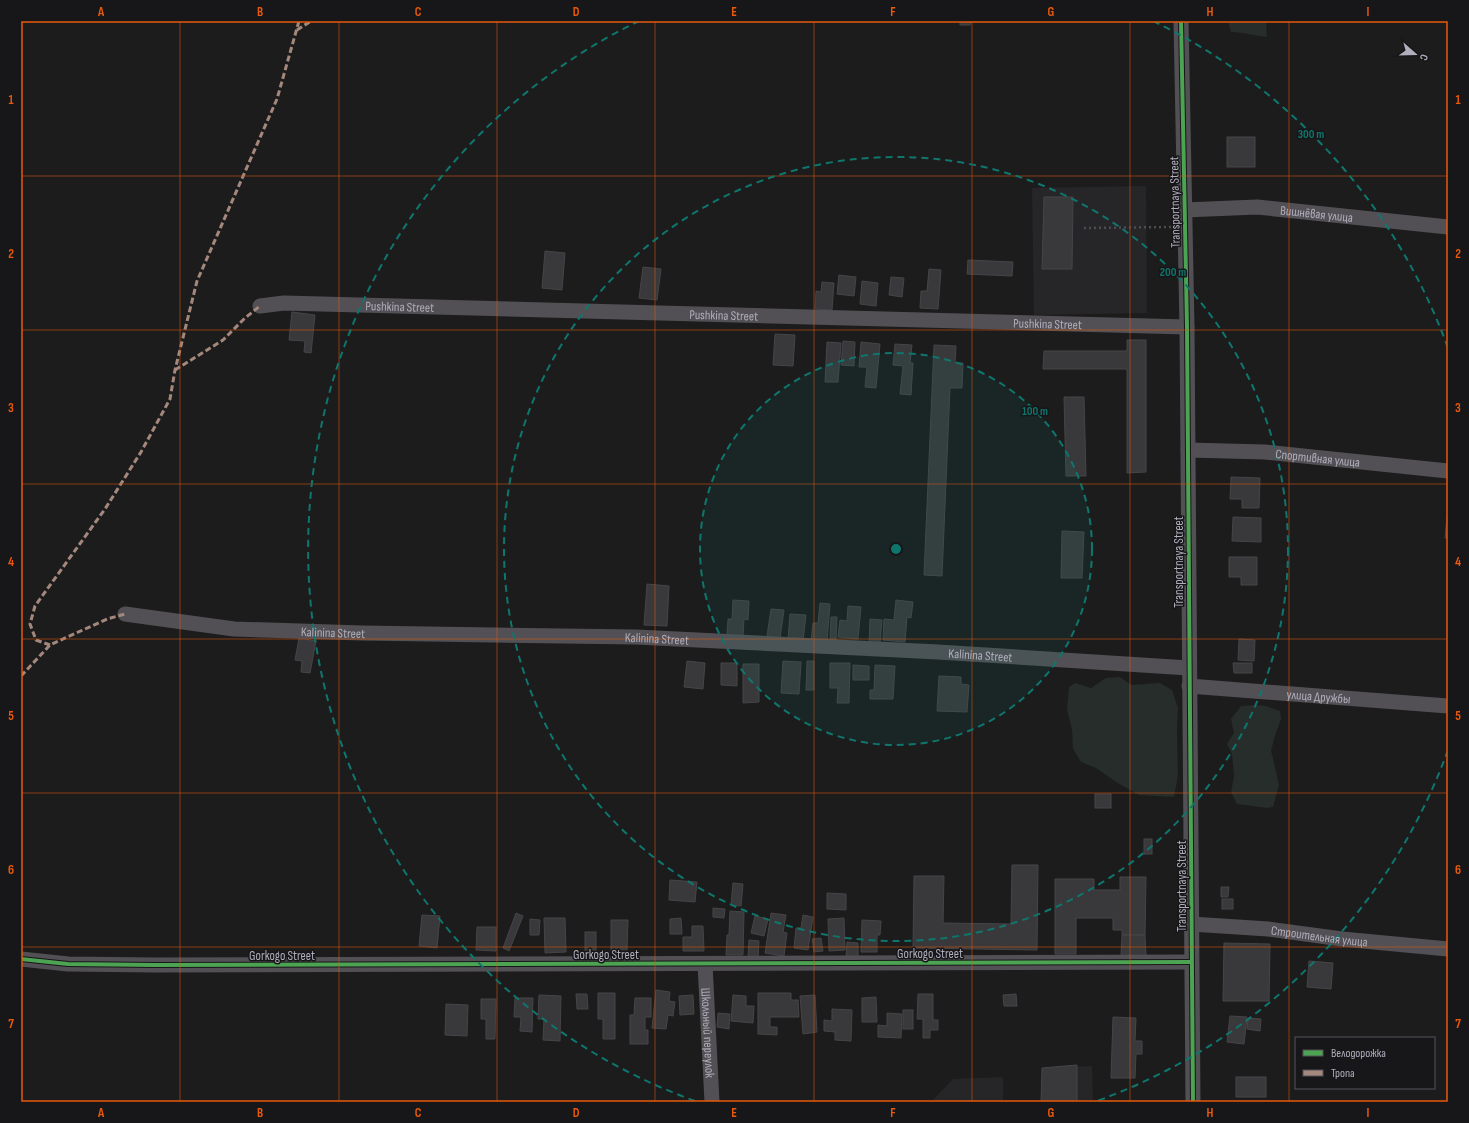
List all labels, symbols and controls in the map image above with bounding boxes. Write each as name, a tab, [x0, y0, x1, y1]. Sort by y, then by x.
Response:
text: A	[97, 4, 105, 20]
text: B	[257, 4, 263, 20]
text: C	[415, 4, 422, 20]
text: D	[573, 4, 580, 20]
text: E	[731, 4, 737, 20]
text: F	[890, 4, 896, 20]
text: G	[1048, 4, 1055, 20]
text: H	[1207, 4, 1214, 20]
text: I	[1367, 4, 1370, 20]
north arrow	[1395, 34, 1435, 74]
text: С	[1417, 52, 1431, 62]
text: 1	[8, 92, 14, 108]
text: 1	[1455, 92, 1461, 108]
text: 300 m	[1298, 127, 1324, 142]
street label: Transportnaya Street	[1166, 156, 1184, 248]
street label: Вишнёвая улица	[1279, 202, 1354, 226]
text: 2	[8, 246, 14, 262]
text: 2	[1455, 246, 1461, 262]
text: 200 m	[1160, 265, 1186, 280]
street label: Pushkina Street	[365, 298, 434, 316]
street label: Pushkina Street	[689, 307, 758, 325]
street label: Pushkina Street	[1013, 315, 1082, 333]
text: 3	[8, 400, 14, 416]
text: 3	[1455, 400, 1461, 416]
text: 100 m	[1022, 404, 1048, 419]
street label: Спортивная улица	[1275, 446, 1361, 471]
street label: Transportnaya Street	[1171, 516, 1187, 608]
centre of rings	[889, 542, 903, 556]
text: 4	[8, 554, 14, 570]
text: 4	[1455, 554, 1461, 570]
street label: Kalinina Street	[301, 624, 365, 642]
street label: Kalinina Street	[625, 630, 689, 649]
street label: Kalinina Street	[948, 646, 1013, 666]
street label: улица Дружбы	[1286, 687, 1351, 707]
text: 5	[8, 708, 14, 724]
text: 5	[1455, 708, 1461, 724]
street label: Transportnaya Street	[1174, 840, 1190, 932]
text: 6	[8, 862, 14, 878]
text: 6	[1455, 862, 1461, 878]
street label: Строительная улица	[1270, 923, 1368, 950]
street label: Gorkogo Street	[897, 946, 963, 962]
street label: Gorkogo Street	[573, 947, 639, 963]
street label: Gorkogo Street	[249, 948, 315, 964]
street label: Школьный переулок	[697, 987, 718, 1079]
text: 7	[8, 1016, 14, 1032]
text: 7	[1455, 1016, 1461, 1032]
legend	[1295, 1037, 1435, 1089]
text: Велодорожка	[1331, 1046, 1386, 1061]
text: Тропа	[1331, 1066, 1355, 1081]
text: A	[97, 1105, 105, 1121]
text: B	[257, 1105, 263, 1121]
text: C	[415, 1105, 422, 1121]
text: D	[573, 1105, 580, 1121]
text: E	[731, 1105, 737, 1121]
text: F	[890, 1105, 896, 1121]
text: G	[1048, 1105, 1055, 1121]
text: H	[1207, 1105, 1214, 1121]
text: I	[1367, 1105, 1370, 1121]

